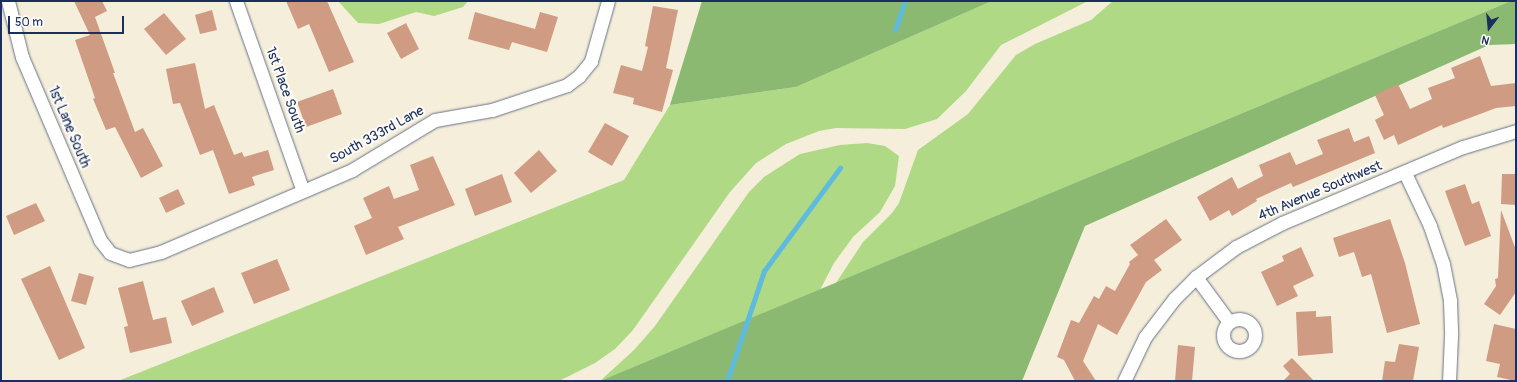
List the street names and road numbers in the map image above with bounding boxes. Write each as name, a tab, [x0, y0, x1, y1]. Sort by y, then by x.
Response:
street label: 1st Place South	[262, 45, 308, 135]
street label: 1st Lane South	[44, 84, 94, 170]
street label: South 333rd Lane	[327, 102, 427, 168]
street label: 4th Avenue Southwest	[1256, 157, 1384, 225]

